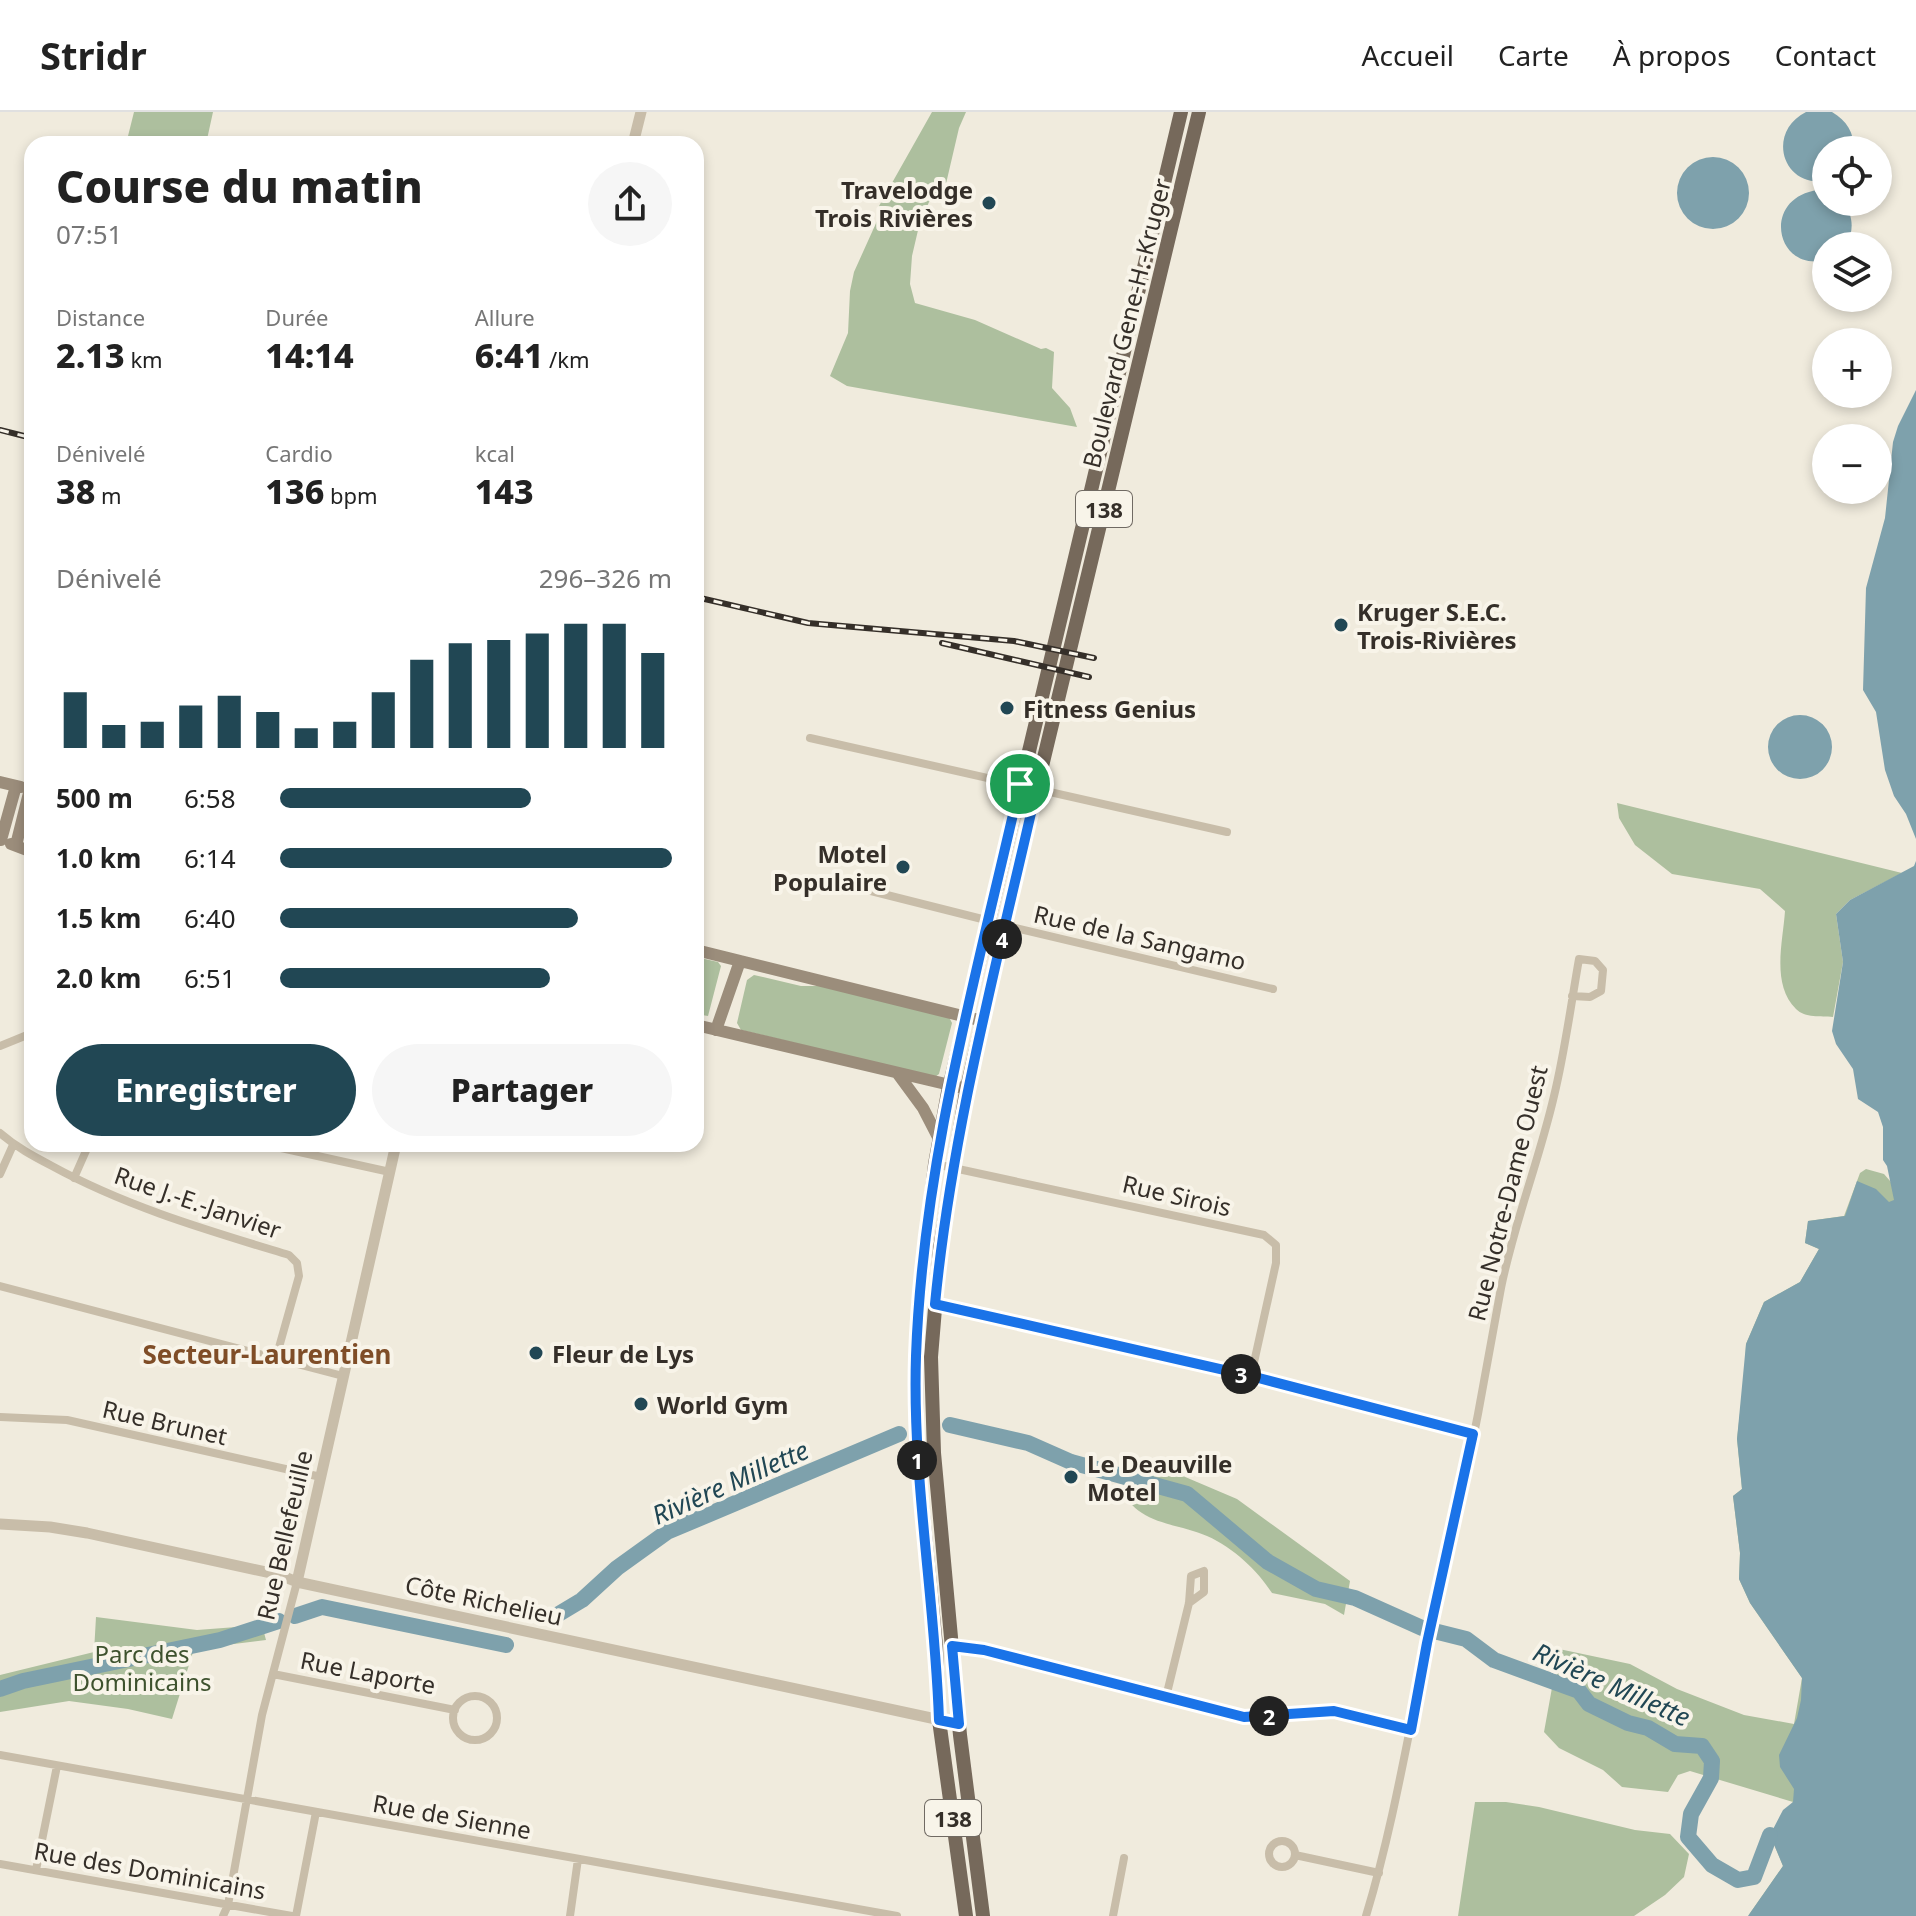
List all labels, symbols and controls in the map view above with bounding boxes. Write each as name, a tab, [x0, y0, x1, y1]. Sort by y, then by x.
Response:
text: Stridr	[40, 29, 147, 81]
text: Accueil	[1362, 36, 1454, 74]
text: Carte	[1498, 36, 1569, 74]
text: À propos	[1613, 36, 1731, 74]
text: Contact	[1775, 36, 1876, 74]
map controls	[1812, 136, 1892, 504]
button: locate	[1812, 136, 1892, 216]
text: Course du matin	[56, 156, 423, 216]
button: share	[588, 162, 672, 246]
place label: Travelodge Trois Rivières	[815, 173, 973, 234]
street label: Boulevard Gene-H.-Kruger	[1074, 175, 1178, 471]
marker: Travelodge Trois Rivières	[980, 194, 998, 212]
text: 07:51	[56, 216, 122, 252]
button: layers	[1812, 232, 1892, 312]
text: Distance	[56, 302, 145, 332]
text: Durée	[265, 302, 328, 332]
text: Allure	[475, 302, 535, 332]
button: +	[1812, 328, 1892, 408]
text: 2.13	[56, 332, 125, 378]
text: 14:14	[265, 332, 354, 378]
text: 6:41	[475, 332, 543, 378]
text: km	[125, 344, 163, 374]
text: /km	[543, 344, 590, 374]
button: −	[1812, 424, 1892, 504]
text: Dénivelé	[56, 438, 145, 468]
text: Cardio	[265, 438, 333, 468]
text: kcal	[475, 438, 515, 468]
text: 38	[56, 468, 95, 514]
text: 136	[265, 468, 324, 514]
text: 143	[475, 468, 534, 514]
text: m	[95, 480, 122, 510]
text: bpm	[324, 480, 378, 510]
road number: 138	[1076, 491, 1132, 527]
text: Dénivelé	[56, 560, 162, 596]
text: 296–326 m	[539, 560, 672, 596]
place label: Kruger S.E.C. Trois-Rivières	[1357, 595, 1517, 656]
marker: Kruger S.E.C. Trois-Rivières	[1332, 616, 1350, 634]
place label: Fitness Genius	[1023, 692, 1196, 725]
marker: Fitness Genius	[998, 699, 1016, 717]
pin	[986, 750, 1054, 818]
icon: arrive	[998, 762, 1042, 806]
text: 500 m	[56, 780, 133, 816]
text: 6:58	[184, 780, 236, 816]
place label: Motel Populaire	[773, 837, 887, 898]
text: 1.0 km	[56, 840, 141, 876]
text: 6:14	[184, 840, 236, 876]
marker: Motel Populaire	[894, 858, 912, 876]
street label: Rue de la Sangamo	[1031, 897, 1249, 977]
text: 1.5 km	[56, 900, 141, 936]
text: 6:40	[184, 900, 236, 936]
pin: 4	[982, 919, 1022, 959]
text: 4	[996, 924, 1008, 954]
text: 2.0 km	[56, 960, 141, 996]
text: 6:51	[184, 960, 236, 996]
button: Enregistrer	[56, 1044, 356, 1136]
button: Partager	[372, 1044, 672, 1136]
street label: Rue Notre-Dame Ouest	[1459, 1062, 1555, 1324]
street label: Rue J.-E.-Janvier	[110, 1158, 286, 1246]
street label: Rue Sirois	[1119, 1166, 1235, 1224]
district label: Secteur-Laurentien	[143, 1336, 391, 1372]
place label: Fleur de Lys	[552, 1337, 694, 1370]
marker: Fleur de Lys	[527, 1344, 545, 1362]
pin: 3	[1221, 1354, 1261, 1394]
text: 3	[1235, 1359, 1247, 1389]
place label: World Gym	[657, 1388, 789, 1421]
street label: Rue Brunet	[99, 1392, 231, 1452]
marker: World Gym	[632, 1395, 650, 1413]
water label: Rivière Millette	[646, 1431, 814, 1533]
pin: 1	[897, 1440, 937, 1480]
text: 1	[911, 1445, 923, 1475]
street label: Rue Bellefeuille	[248, 1447, 320, 1623]
place label: Le Deauville Motel	[1087, 1447, 1232, 1508]
marker: Le Deauville Motel	[1062, 1468, 1080, 1486]
street label: Côte Richelieu	[402, 1567, 566, 1633]
water label: Rivière Millette	[1528, 1633, 1696, 1735]
park label: Parc des Dominicains	[72, 1637, 212, 1698]
street label: Rue Laporte	[298, 1643, 438, 1701]
pin: 2	[1249, 1696, 1289, 1736]
text: 2	[1263, 1701, 1275, 1731]
street label: Rue de Sienne	[370, 1786, 534, 1846]
road number: 138	[925, 1800, 981, 1836]
street label: Rue des Dominicains	[32, 1833, 268, 1907]

